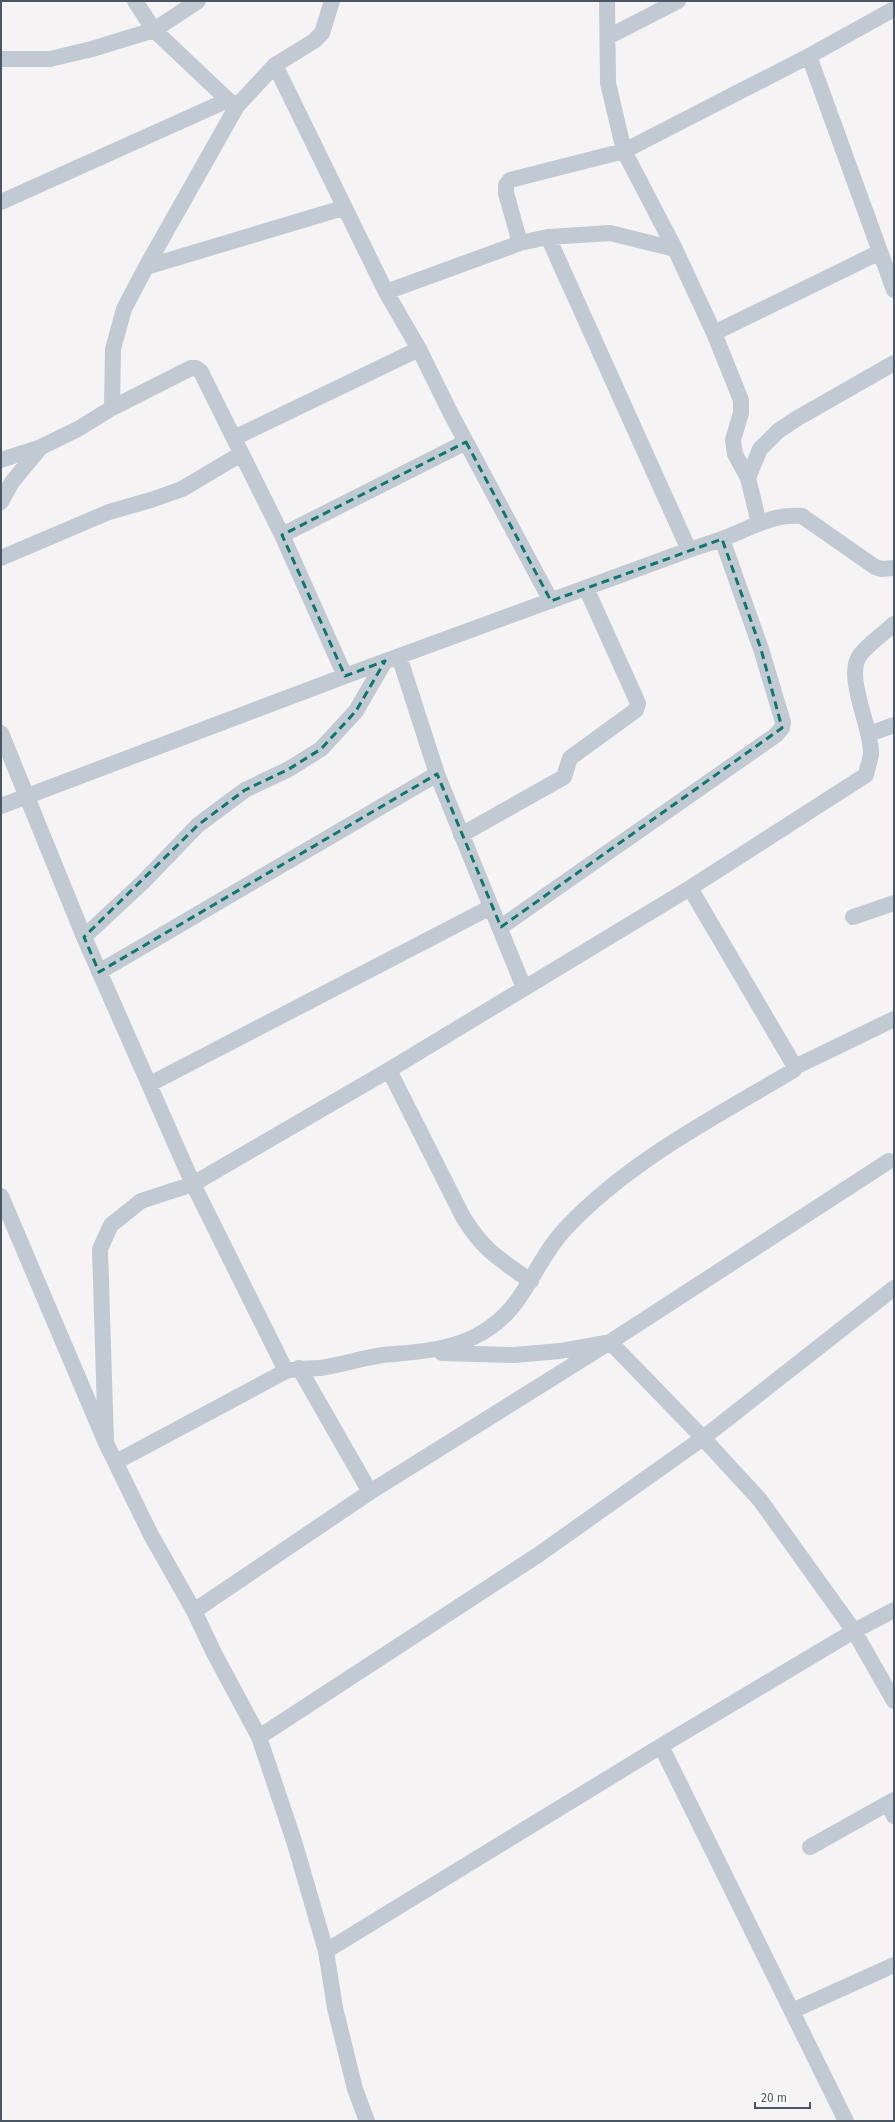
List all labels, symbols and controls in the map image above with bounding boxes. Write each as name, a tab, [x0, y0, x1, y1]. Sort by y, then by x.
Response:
scale bar	[755, 2084, 810, 2110]
text: 20 m	[761, 2091, 787, 2105]

